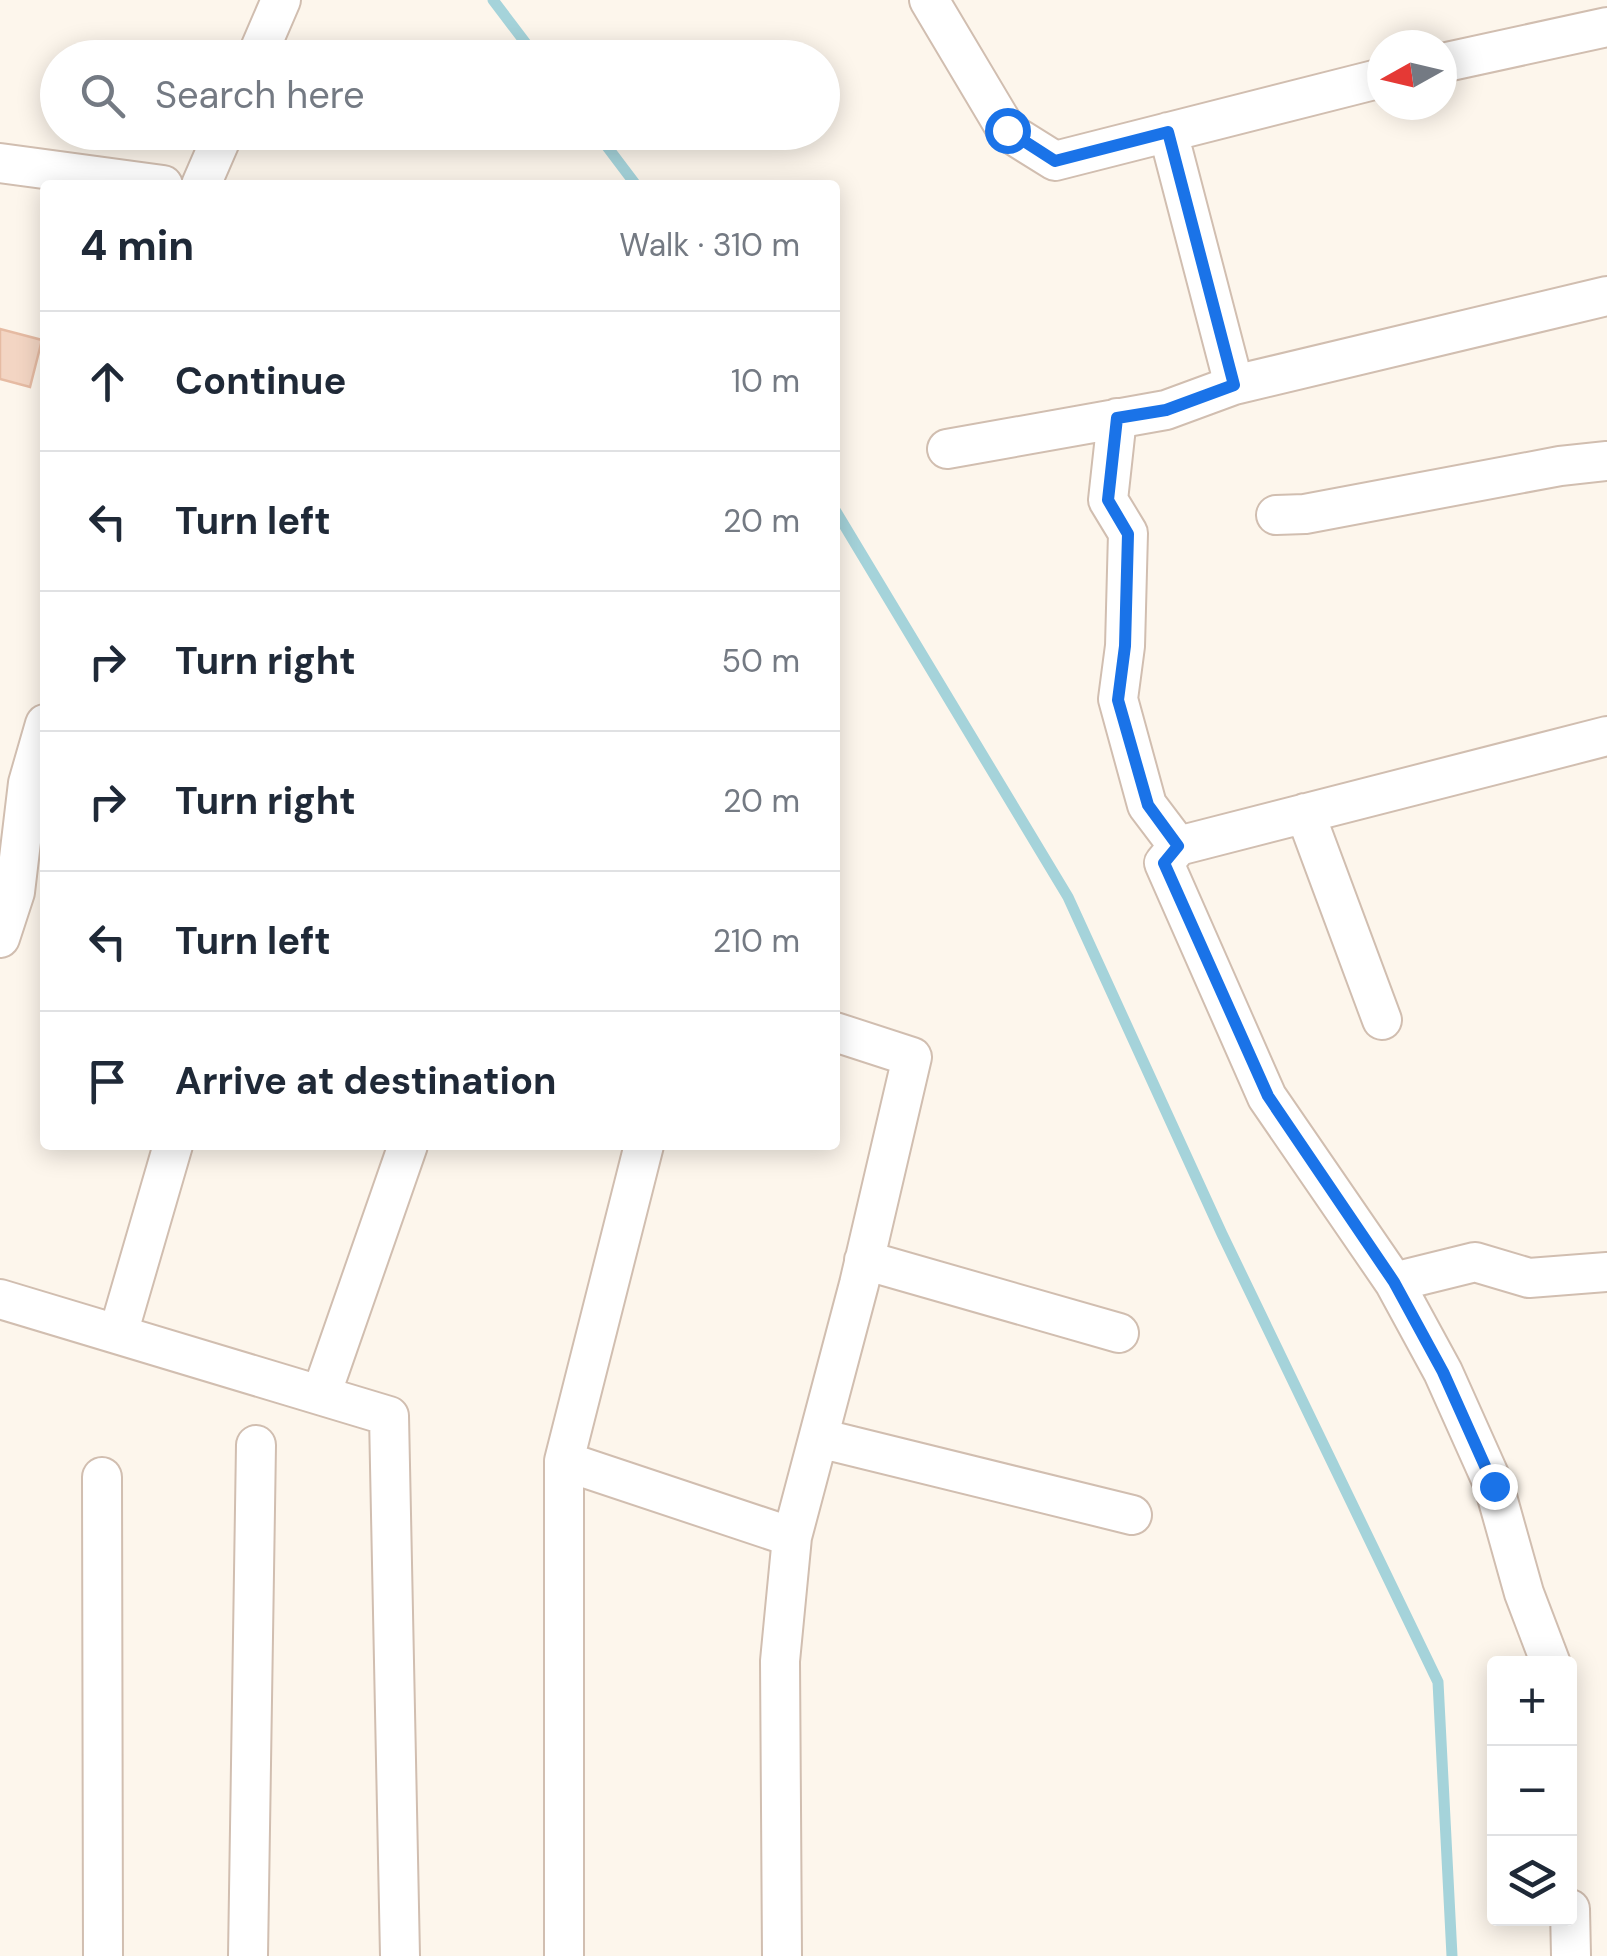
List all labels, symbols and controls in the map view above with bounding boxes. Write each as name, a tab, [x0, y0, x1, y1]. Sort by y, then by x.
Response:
north arrow	[1367, 30, 1457, 120]
search box	[40, 40, 840, 150]
icon: search	[75, 68, 130, 123]
text: Search here	[155, 70, 365, 120]
route start	[985, 108, 1031, 154]
text: 4 min	[80, 218, 194, 273]
text: Walk · 310 m	[619, 224, 800, 266]
icon: ahead	[80, 354, 135, 409]
text: Continue	[175, 356, 346, 406]
text: 10 m	[731, 360, 800, 402]
icon: left	[80, 494, 135, 549]
text: Turn left	[175, 496, 331, 546]
text: 20 m	[723, 500, 800, 542]
icon: right	[80, 634, 135, 689]
text: Turn right	[175, 636, 356, 686]
text: 50 m	[722, 640, 800, 682]
icon: right	[80, 774, 135, 829]
text: Turn right	[175, 776, 356, 826]
text: 20 m	[723, 780, 800, 822]
icon: left	[80, 914, 135, 969]
text: Turn left	[175, 916, 331, 966]
text: 210 m	[713, 920, 800, 962]
icon: arrive	[80, 1054, 135, 1109]
text: Arrive at destination	[175, 1056, 557, 1106]
route end	[1472, 1464, 1518, 1510]
map controls	[1487, 1656, 1577, 1926]
button: +	[1487, 1656, 1577, 1746]
button: −	[1487, 1746, 1577, 1836]
button: layers	[1487, 1836, 1577, 1926]

